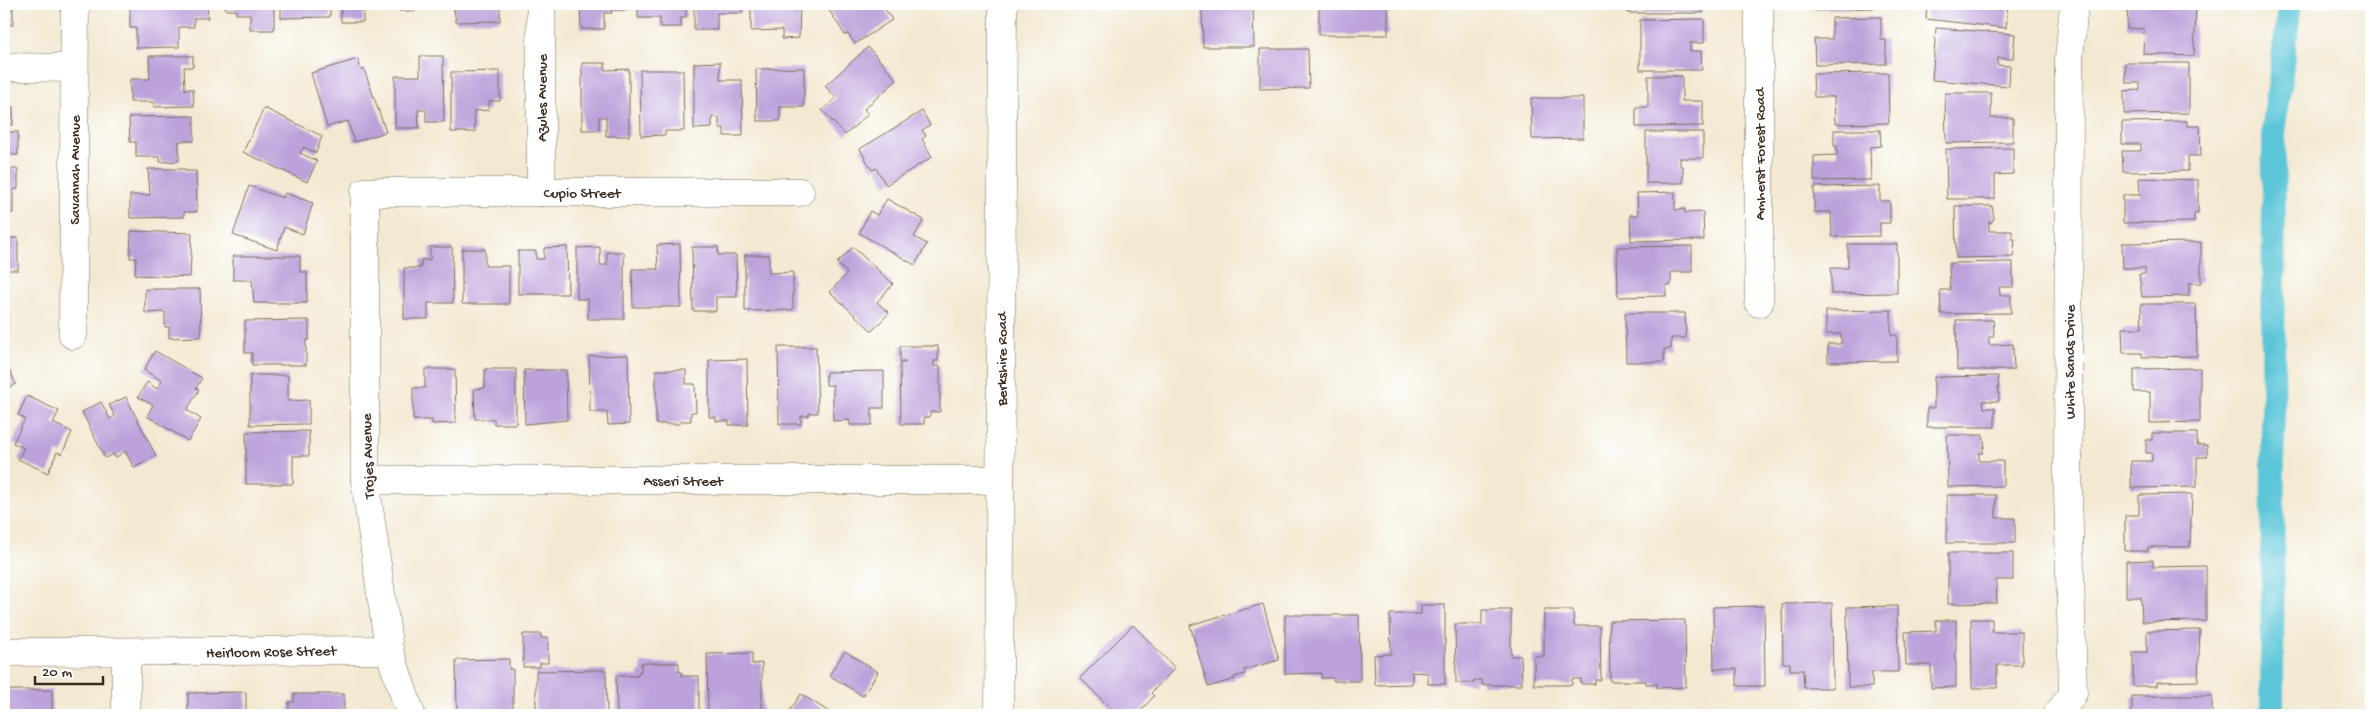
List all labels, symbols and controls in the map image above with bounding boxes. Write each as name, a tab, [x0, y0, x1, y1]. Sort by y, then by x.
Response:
street label: Azules Avenue	[534, 54, 552, 142]
street label: Amherst Forest Road	[1752, 87, 1770, 220]
street label: Savannah Avenue	[67, 115, 85, 225]
street label: Cupio Street	[543, 185, 622, 203]
street label: White Sands Drive	[2062, 305, 2080, 419]
street label: Berkshire Road	[994, 311, 1012, 407]
street label: Trojes Avenue	[359, 413, 380, 500]
street label: Asseri Street	[643, 473, 725, 491]
street label: Heirloom Rose Street	[206, 643, 338, 663]
scale bar	[35, 654, 102, 686]
text: 20 m	[42, 664, 72, 682]

